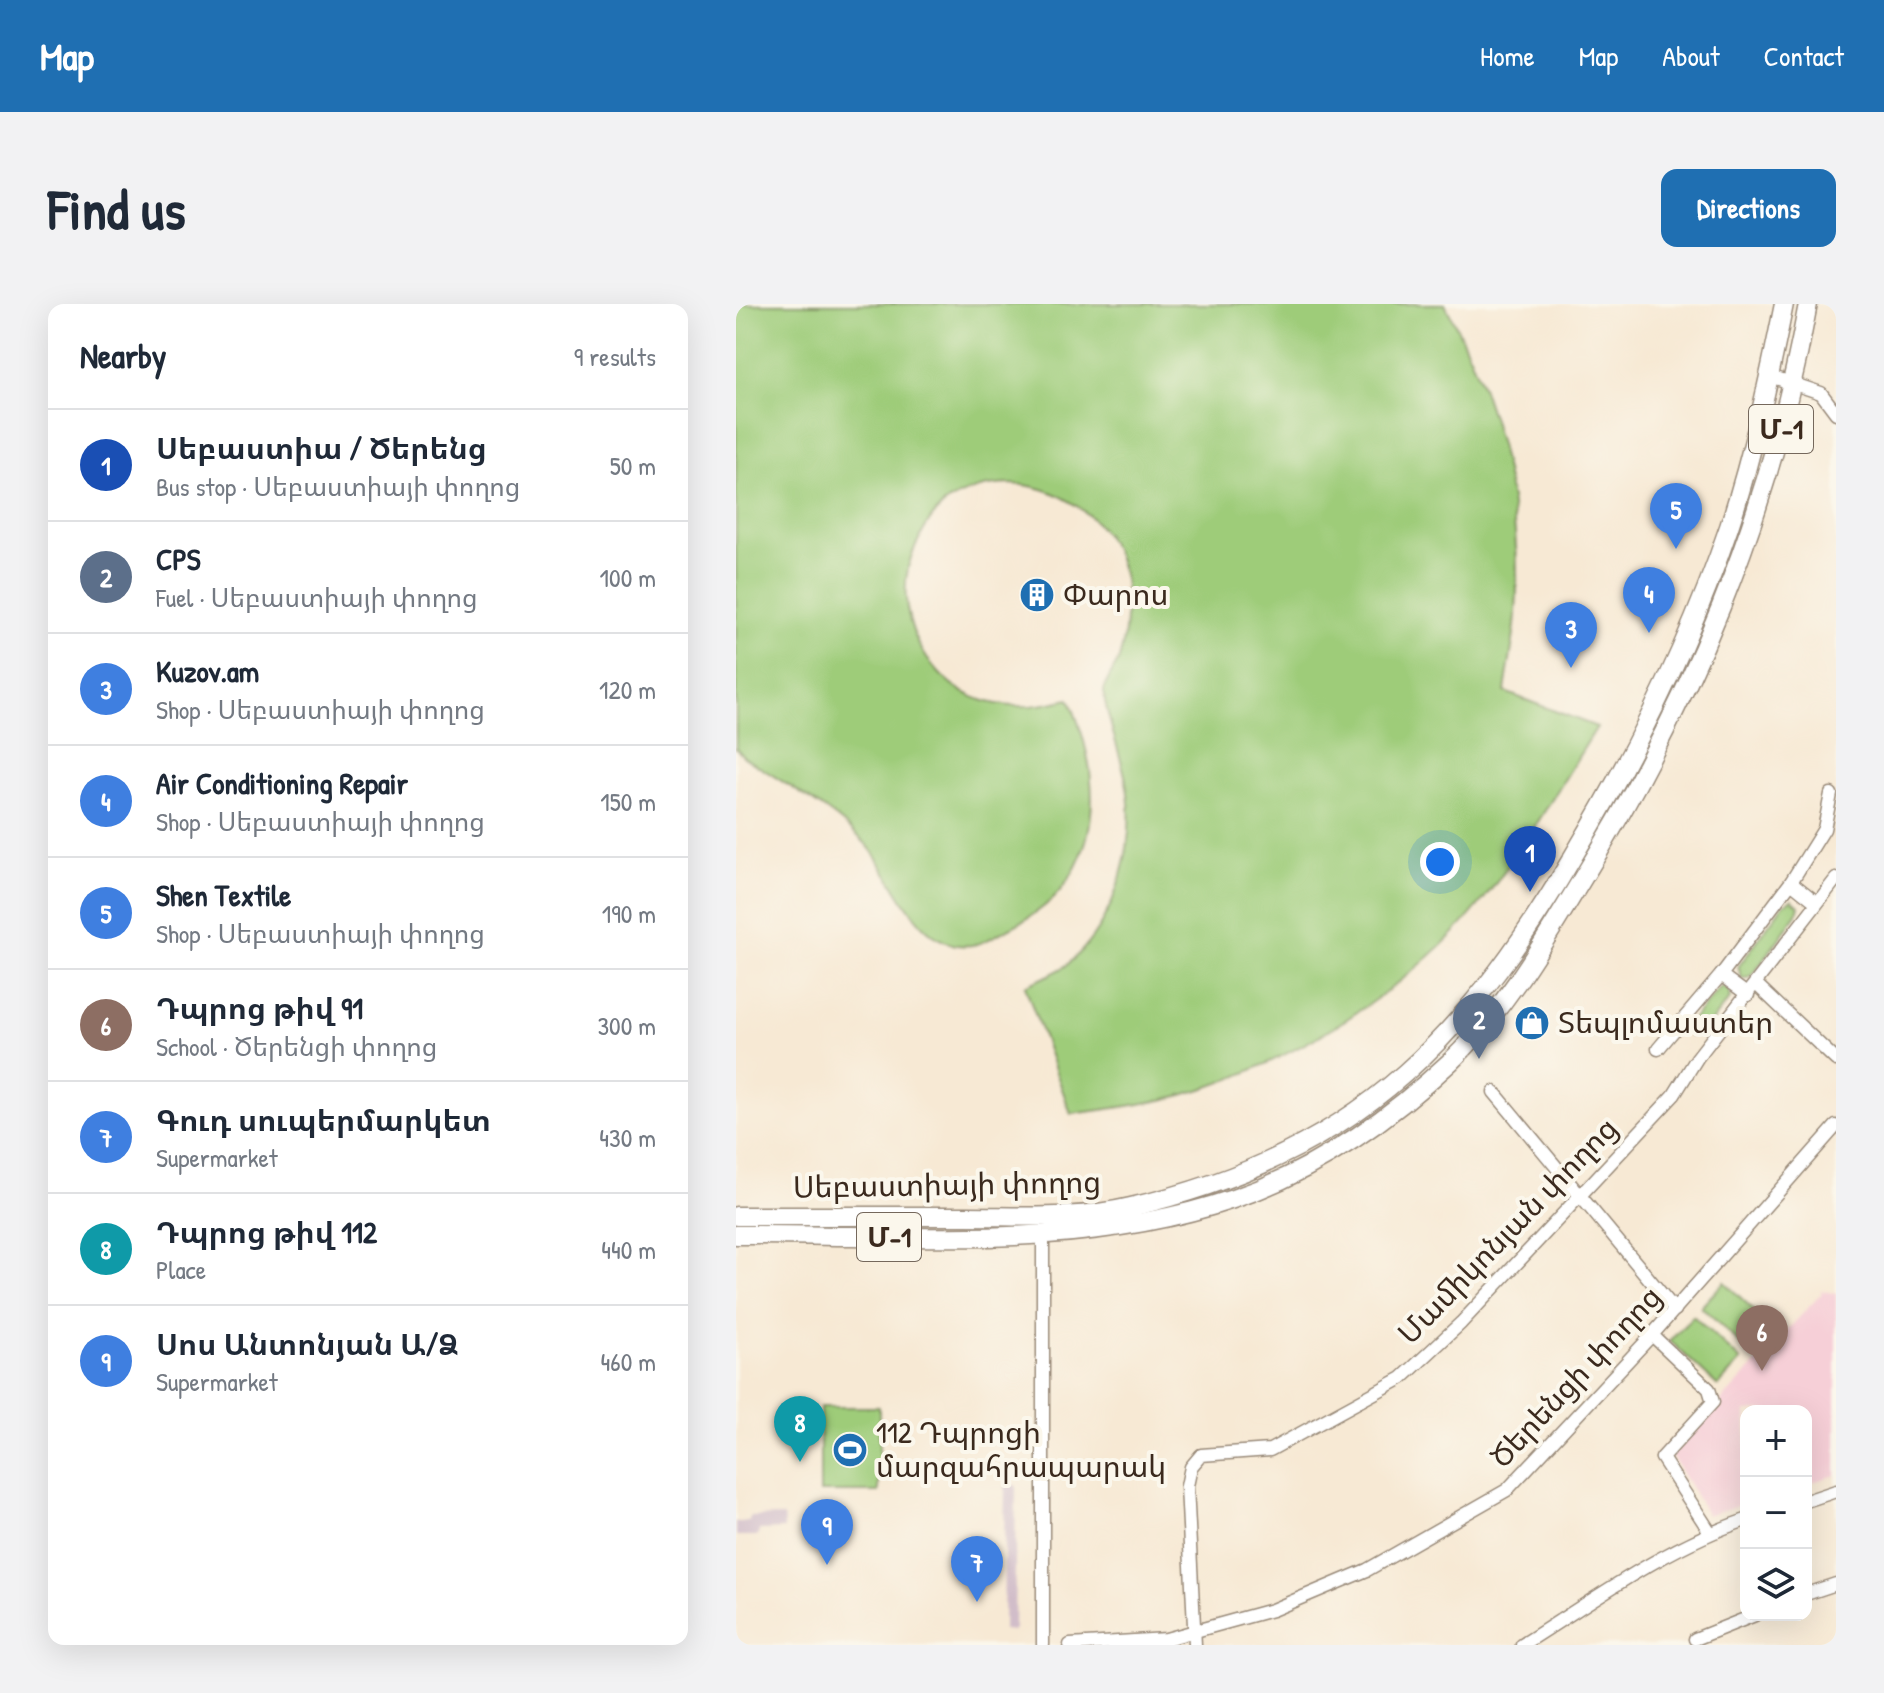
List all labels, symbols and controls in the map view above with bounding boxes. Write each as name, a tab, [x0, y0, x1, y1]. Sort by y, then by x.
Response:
text: Map	[40, 30, 94, 82]
text: Home	[1480, 37, 1535, 75]
text: Map	[1579, 37, 1618, 75]
text: About	[1662, 37, 1720, 75]
text: Contact	[1764, 37, 1844, 75]
button: Directions	[1661, 169, 1836, 247]
text: Find us	[48, 171, 186, 246]
text: Nearby	[80, 333, 166, 379]
text: 9 results	[574, 339, 656, 374]
road number: Մ-1	[1749, 405, 1813, 453]
text: Սեբաստիա / Ծերենց	[156, 428, 487, 468]
text: 1	[101, 448, 111, 483]
text: 50 m	[610, 448, 656, 483]
text: Bus stop · Սեբաստիայի փողոց	[156, 469, 520, 504]
pin: 5	[1650, 483, 1702, 549]
text: CPS	[156, 539, 201, 579]
text: 2	[100, 560, 112, 595]
text: 100 m	[600, 560, 656, 595]
pin: 4	[1623, 567, 1675, 633]
place label: Փարոս	[1063, 574, 1168, 614]
building icon: Փարոս	[1018, 576, 1056, 614]
text: Fuel · Սեբաստիայի փողոց	[156, 580, 478, 615]
pin: 3	[1545, 602, 1597, 668]
text: Kuzov.am	[156, 651, 259, 691]
text: 3	[100, 672, 112, 707]
text: 120 m	[599, 672, 656, 707]
text: Shop · Սեբաստիայի փողոց	[156, 692, 485, 727]
text: Air Conditioning Repair	[156, 763, 408, 803]
text: 4	[101, 784, 111, 819]
text: 150 m	[600, 784, 656, 819]
text: Shop · Սեբաստիայի փողոց	[156, 804, 485, 839]
pin: 1	[1504, 826, 1556, 892]
your location	[1420, 842, 1460, 882]
text: Shen Textile	[156, 875, 291, 915]
text: 5	[101, 896, 112, 931]
text: 190 m	[602, 896, 656, 931]
text: Shop · Սեբաստիայի փողոց	[156, 916, 485, 951]
text: Դպրոց թիվ 91	[156, 988, 363, 1028]
pin: 2	[1453, 993, 1505, 1059]
place label: Տեպլոմաստեր	[1558, 1002, 1773, 1042]
shop icon: Տեպլոմաստեր	[1513, 1004, 1551, 1042]
text: 6	[101, 1008, 111, 1043]
text: 300 m	[597, 1008, 656, 1043]
text: School · Ծերենցի փողոց	[156, 1029, 437, 1064]
text: Գուդ սուպերմարկետ	[156, 1100, 491, 1140]
street label: Մամիկոնյան փողոց	[1389, 1108, 1626, 1352]
text: 7	[100, 1120, 112, 1155]
text: 430 m	[599, 1120, 656, 1155]
text: Supermarket	[156, 1140, 278, 1175]
street label: Սեբաստիայի փողոց	[793, 1161, 1101, 1207]
text: Դպրոց թիվ 112	[156, 1212, 377, 1252]
road number: Մ-1	[857, 1213, 921, 1261]
text: 8	[100, 1232, 112, 1267]
text: 440 m	[601, 1232, 656, 1267]
text: Place	[156, 1252, 206, 1287]
street label: Ծերենցի փողոց	[1481, 1277, 1670, 1476]
pin: 6	[1736, 1305, 1788, 1371]
text: Սոս Անտոնյան Ա/Ձ	[156, 1324, 458, 1364]
text: 9	[101, 1344, 111, 1379]
text: 460 m	[601, 1344, 656, 1379]
text: Supermarket	[156, 1364, 278, 1399]
pin: 8	[774, 1396, 826, 1462]
map controls	[1740, 1405, 1812, 1621]
button: +	[1740, 1405, 1812, 1477]
place label: 112 Դպրոցի մարզահրապարակ	[876, 1412, 1166, 1486]
sports icon: 112 Դպրոցի մարզահրապարակ	[831, 1431, 869, 1469]
button: −	[1740, 1477, 1812, 1549]
pin: 9	[801, 1499, 853, 1565]
pin: 7	[951, 1536, 1003, 1602]
button: layers	[1740, 1549, 1812, 1621]

